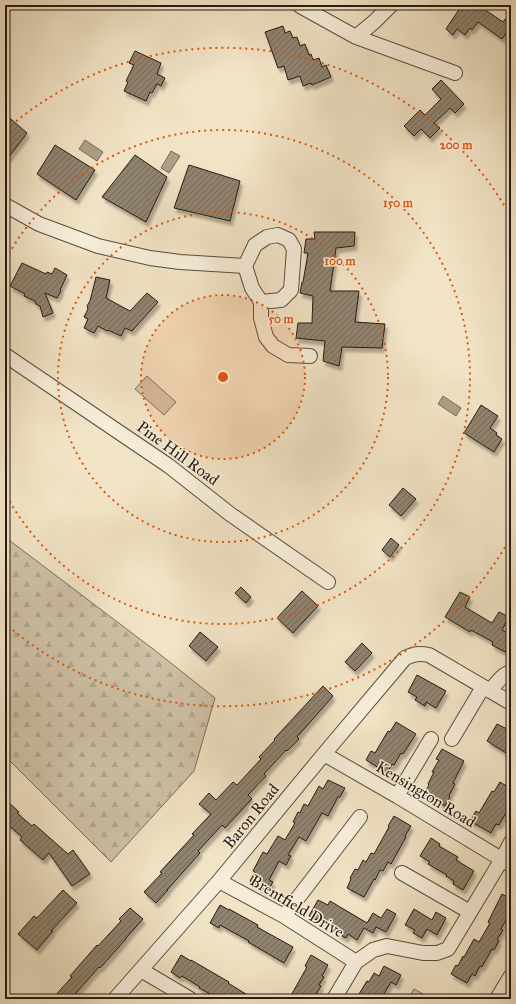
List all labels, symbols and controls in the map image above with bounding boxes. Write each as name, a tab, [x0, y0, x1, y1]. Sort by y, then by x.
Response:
text: 200 m	[440, 138, 473, 152]
text: 150 m	[383, 196, 414, 210]
text: 100 m	[324, 254, 357, 268]
text: 50 m	[268, 312, 295, 326]
centre of rings	[216, 370, 230, 384]
street label: Pine Hill Road	[133, 417, 223, 489]
street label: Kensington Road	[372, 757, 479, 832]
street label: Baron Road	[219, 780, 283, 852]
street label: Brentfield Drive	[247, 871, 348, 942]

